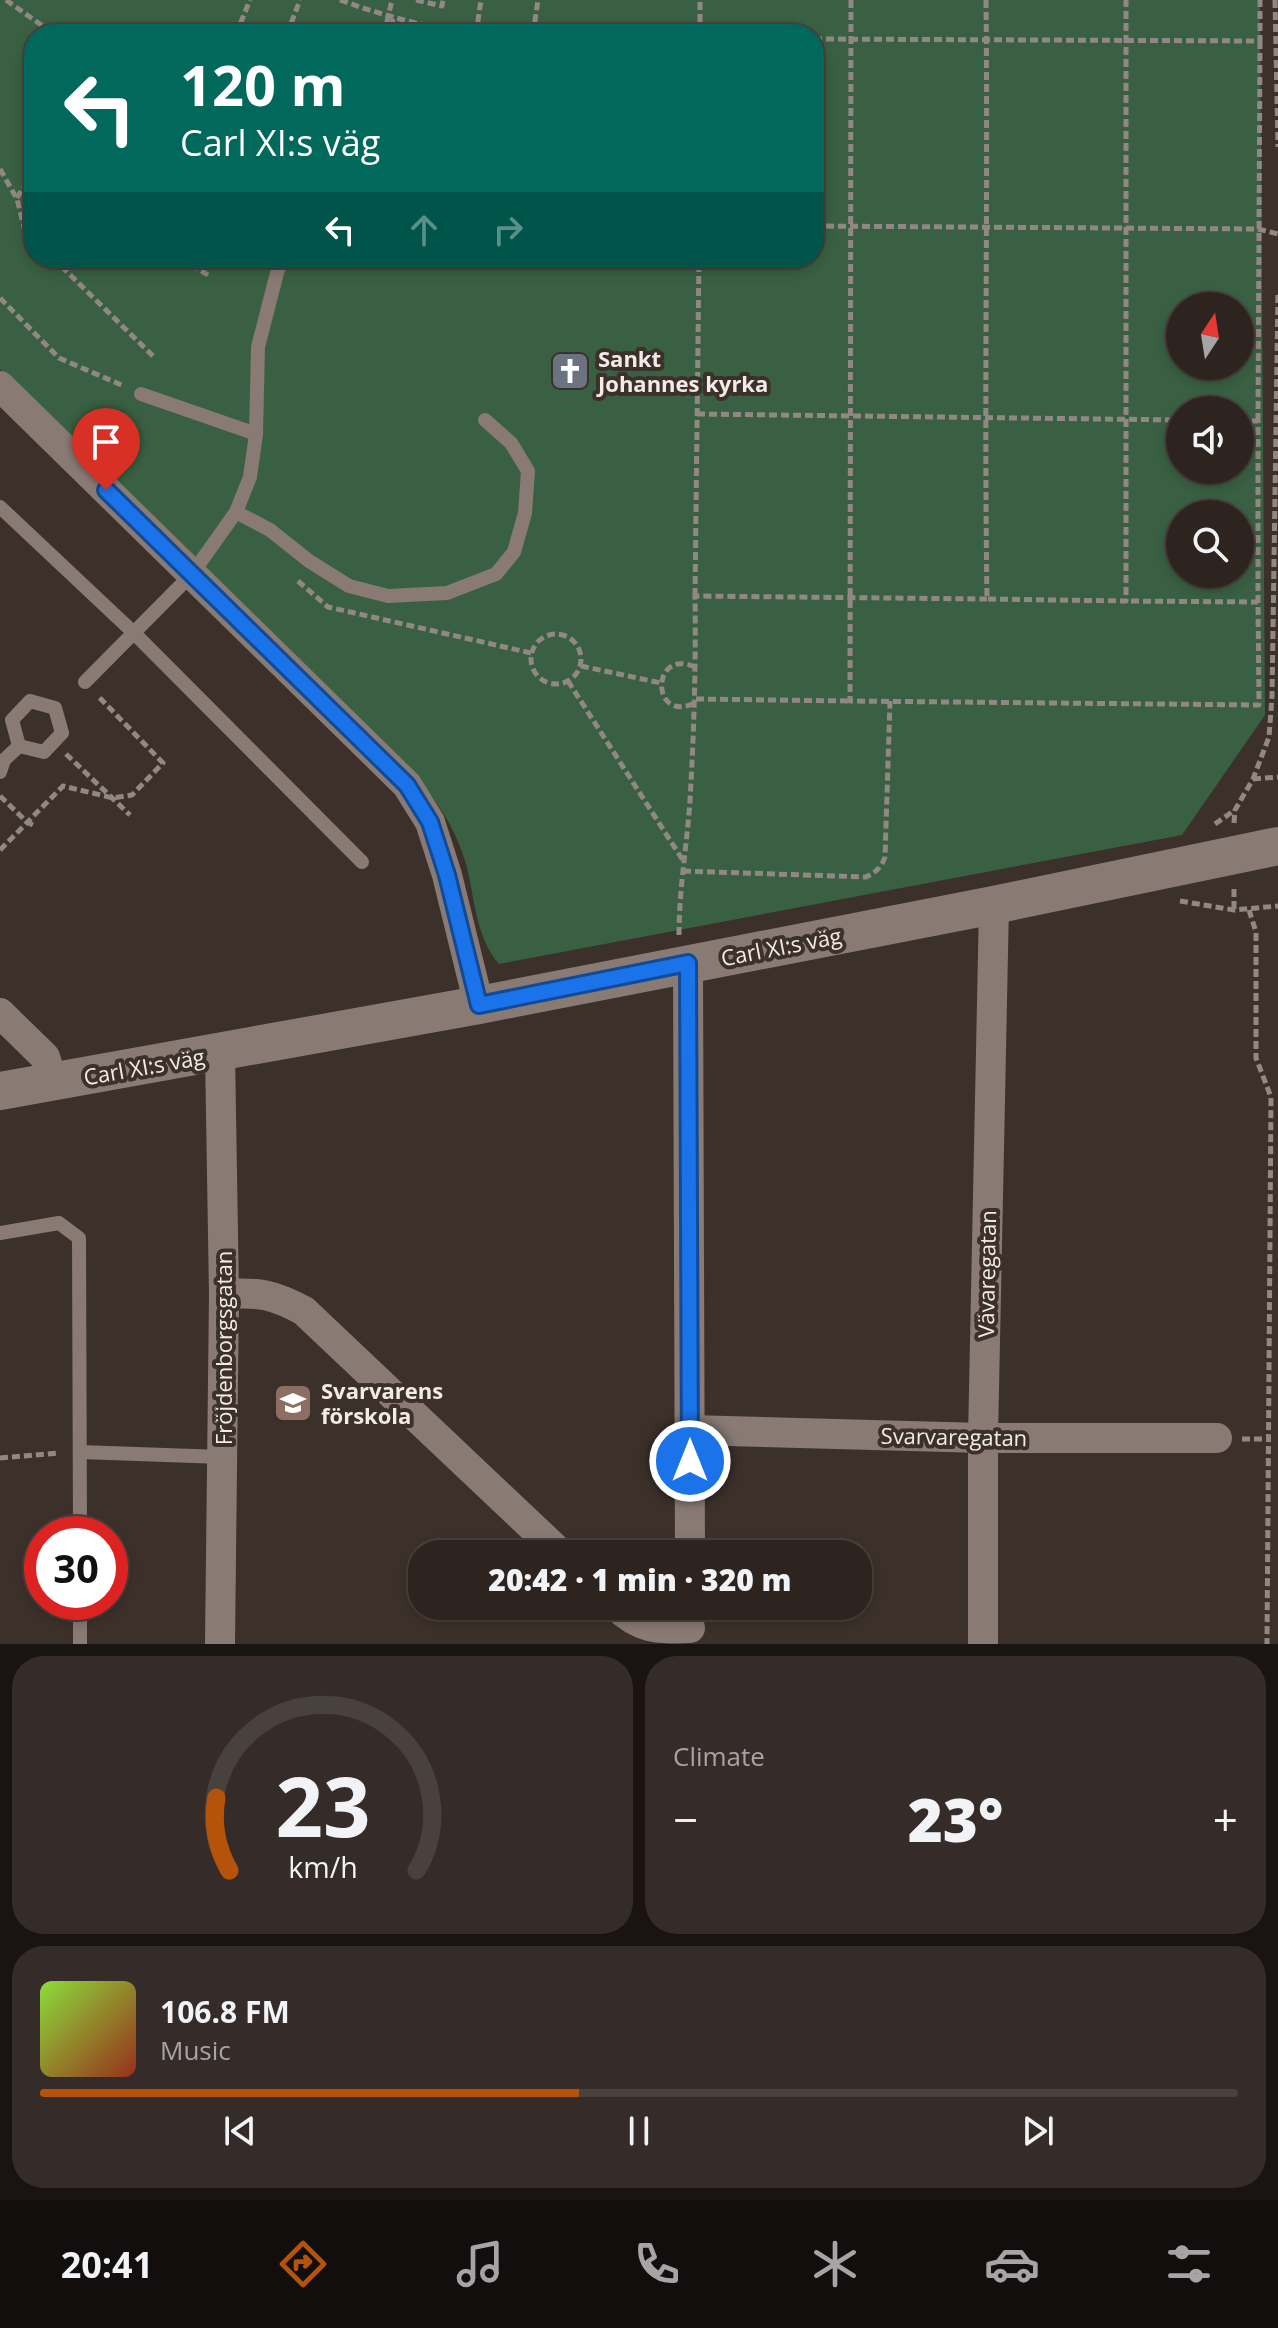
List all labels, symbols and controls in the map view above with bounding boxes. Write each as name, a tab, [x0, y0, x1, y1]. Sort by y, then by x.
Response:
text: 120 m	[180, 46, 346, 122]
icon: left	[48, 56, 152, 160]
text: Carl XI:s väg	[180, 118, 380, 167]
icon: left	[318, 208, 362, 252]
icon: ahead	[402, 208, 446, 252]
icon: right	[486, 208, 530, 252]
north arrow	[1166, 292, 1254, 380]
map controls	[1166, 292, 1254, 588]
place label: Sankt Johannes kyrka	[596, 343, 768, 398]
church icon: Sankt Johannes kyrka	[549, 350, 591, 392]
button: sound	[1166, 396, 1254, 484]
pin	[72, 408, 140, 490]
icon: arrive	[84, 420, 128, 464]
button: search	[1166, 500, 1254, 588]
street label: Carl XI:s väg	[718, 920, 844, 972]
street label: Carl XI:s väg	[81, 1041, 207, 1091]
street label: Vävaregatan	[970, 1210, 1002, 1338]
street label: Fröjdenborgsgatan	[208, 1251, 238, 1445]
place label: Svarvarens förskola	[321, 1375, 443, 1430]
school or university icon: Svarvarens förskola	[272, 1382, 314, 1424]
position arrow	[648, 1419, 732, 1503]
street label: Svarvaregatan	[880, 1420, 1028, 1452]
speed limit sign: 30	[24, 1516, 128, 1620]
text: 20:42 · 1 min · 320 m	[488, 1559, 792, 1600]
text: Climate	[673, 1738, 765, 1774]
text: 23	[275, 1748, 370, 1861]
text: 23°	[908, 1778, 1003, 1860]
text: −	[673, 1789, 698, 1849]
text: +	[1213, 1789, 1238, 1849]
text: km/h	[288, 1847, 357, 1886]
text: 106.8 FM	[160, 1991, 290, 2032]
text: Music	[160, 2032, 231, 2068]
icon: previous	[218, 2109, 262, 2153]
icon: pause	[617, 2109, 661, 2153]
icon: next	[1016, 2109, 1060, 2153]
icon: directions	[275, 2236, 331, 2292]
icon: music	[452, 2236, 508, 2292]
icon: phone	[629, 2236, 685, 2292]
icon: climate	[807, 2236, 863, 2292]
icon: car	[984, 2236, 1040, 2292]
icon: filters	[1161, 2236, 1217, 2292]
text: 20:41	[61, 2240, 153, 2289]

